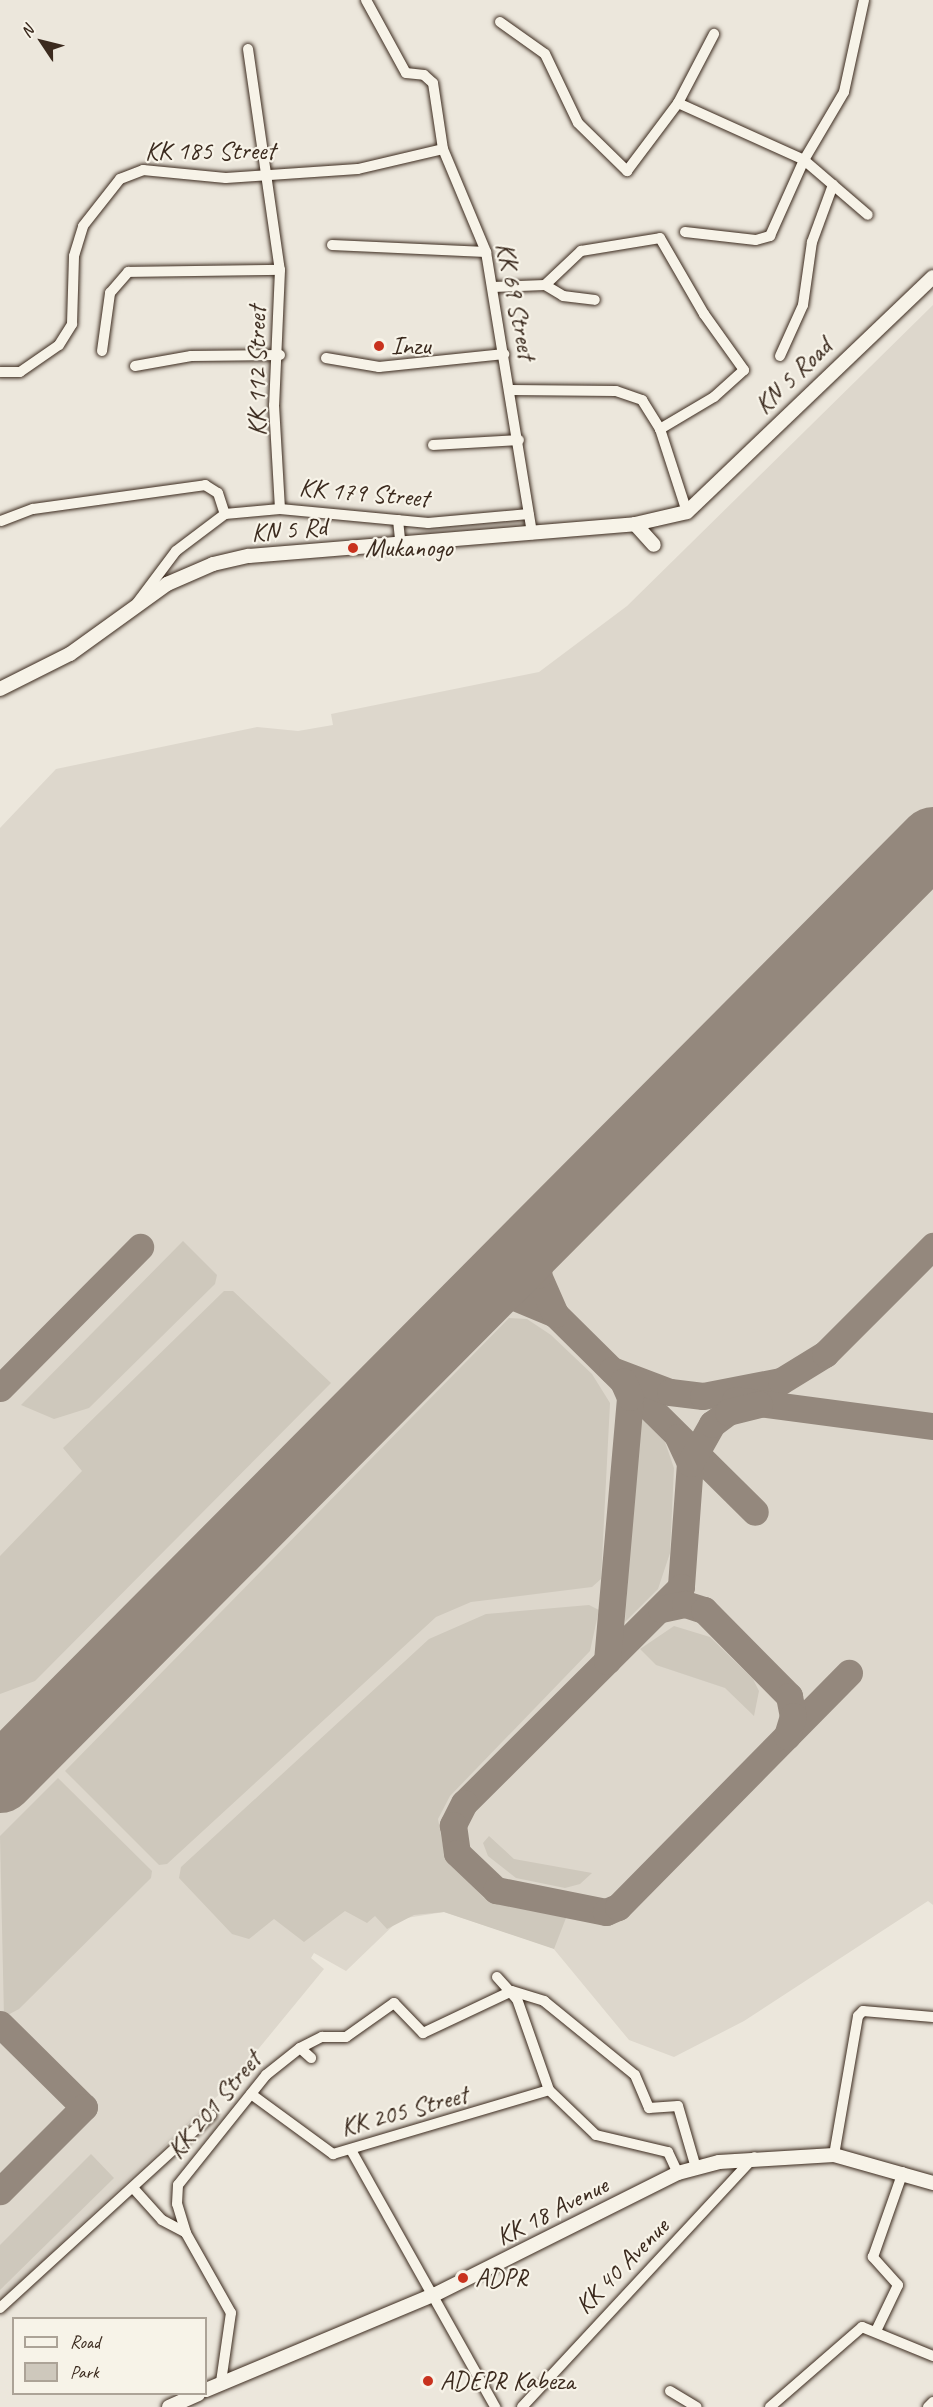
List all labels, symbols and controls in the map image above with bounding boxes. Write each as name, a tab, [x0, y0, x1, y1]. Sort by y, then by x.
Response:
north arrow	[12, 12, 72, 72]
text: N	[16, 22, 38, 41]
street label: KK 185 Street	[145, 135, 275, 167]
street label: KK 69 Street	[489, 240, 543, 362]
street label: KK 112 Street	[241, 306, 273, 436]
place label: Inzu	[391, 330, 431, 362]
street label: KN 5 Road	[748, 332, 838, 420]
marker: Inzu	[372, 339, 386, 353]
street label: KK 179 Street	[298, 472, 430, 514]
street label: KN 5 Rd	[250, 511, 328, 549]
place label: Mukanogo	[365, 532, 453, 564]
marker: Mukanogo	[346, 541, 360, 555]
street label: KK 201 Street	[160, 2045, 268, 2165]
street label: KK 205 Street	[337, 2079, 471, 2143]
street label: KK 18 Avenue	[491, 2170, 613, 2252]
street label: KK 40 Avenue	[569, 2211, 675, 2321]
place label: ADPR	[475, 2262, 528, 2294]
marker: ADPR	[456, 2271, 470, 2285]
legend	[12, 2317, 207, 2395]
text: Road	[70, 2331, 100, 2353]
text: Park	[70, 2361, 99, 2383]
place label: ADEPR Kabeza	[440, 2365, 575, 2397]
marker: ADEPR Kabeza	[421, 2374, 435, 2388]

